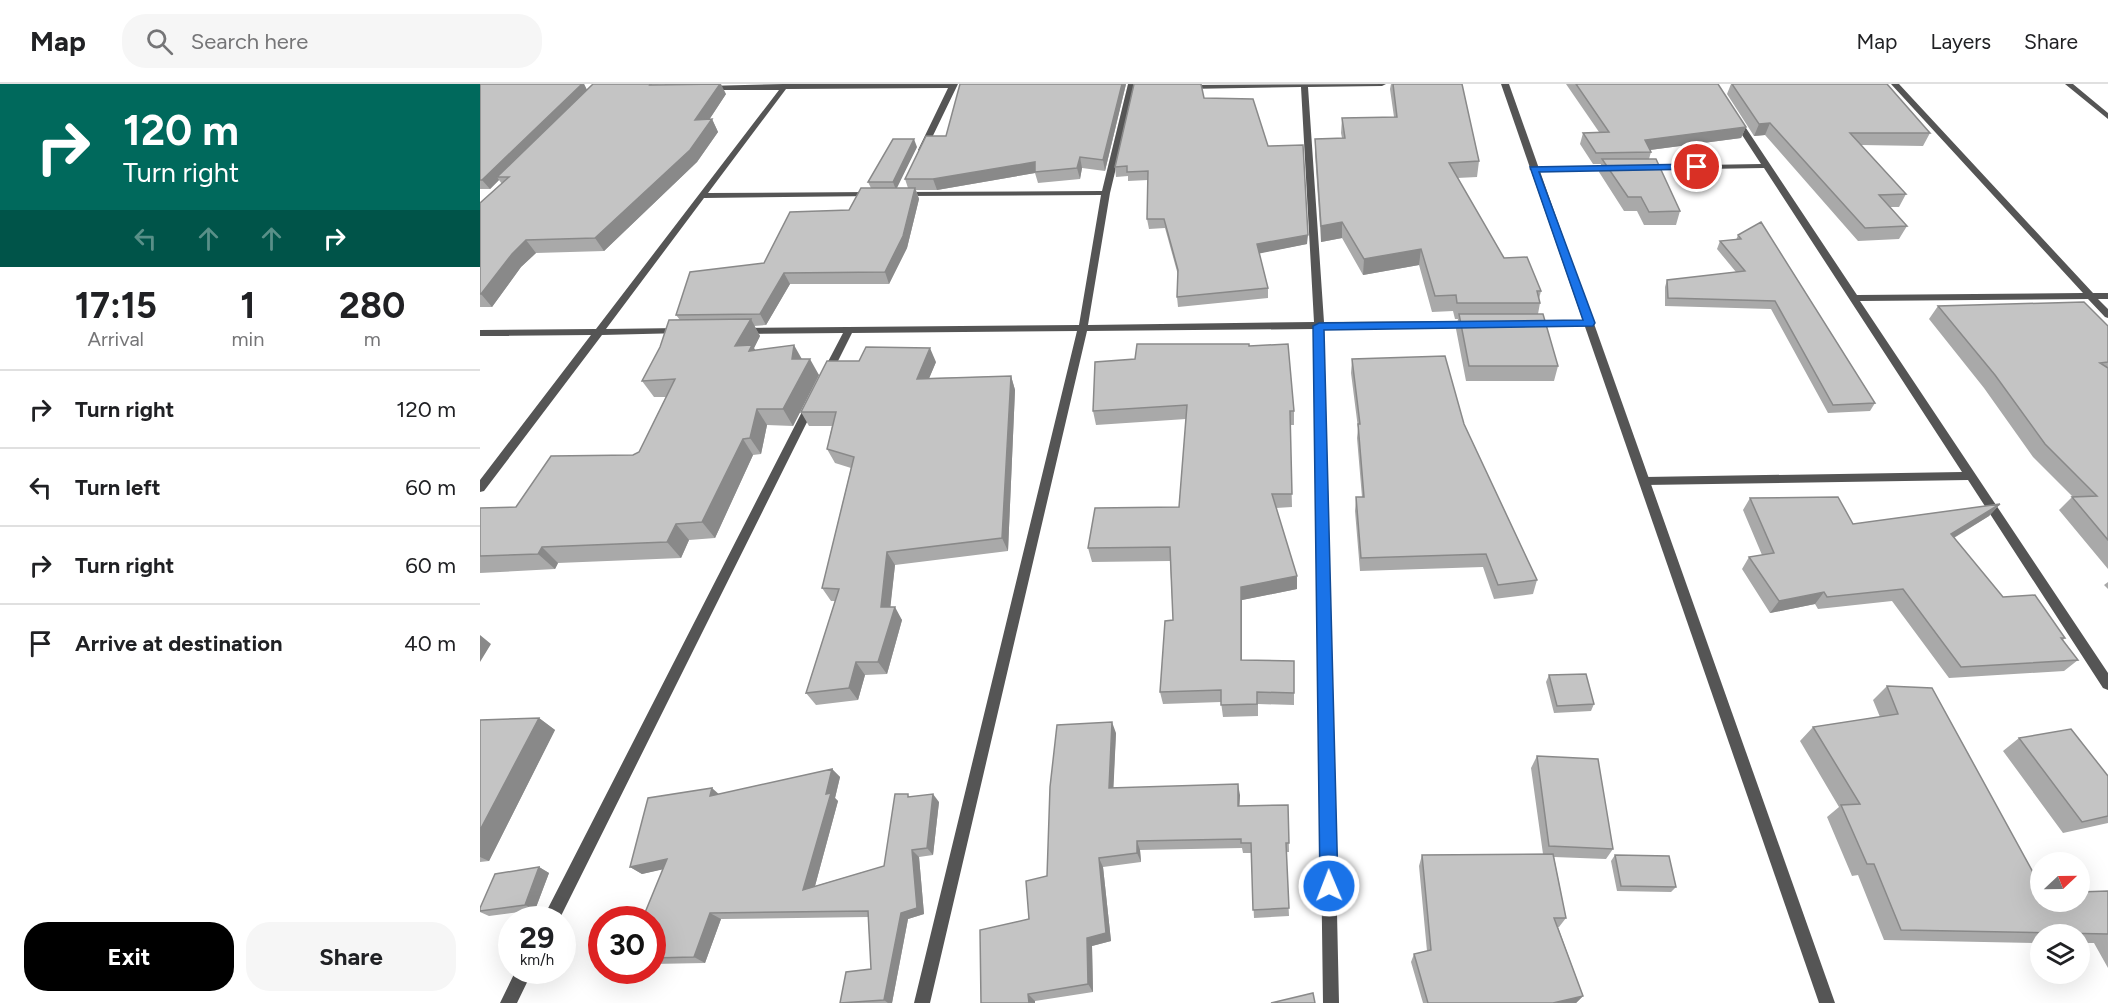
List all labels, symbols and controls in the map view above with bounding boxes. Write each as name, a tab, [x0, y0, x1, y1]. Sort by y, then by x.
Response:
search box	[122, 14, 542, 68]
text: Map	[30, 24, 86, 58]
icon: search	[143, 25, 176, 58]
text: Search here	[191, 28, 308, 55]
text: Map	[1857, 29, 1897, 54]
text: Layers	[1930, 29, 1991, 54]
text: Share	[2024, 29, 2078, 54]
text: 120 m	[123, 105, 239, 156]
icon: right	[24, 108, 102, 186]
pin	[1671, 141, 1722, 192]
icon: arrive	[1680, 150, 1713, 183]
text: Turn right	[123, 156, 239, 189]
icon: left	[129, 222, 162, 255]
icon: ahead	[192, 222, 225, 255]
icon: ahead	[255, 222, 288, 255]
icon: right	[318, 222, 351, 255]
text: 17:15	[75, 284, 157, 327]
text: 1	[240, 284, 256, 327]
text: 280	[339, 284, 405, 327]
text: Arrival	[88, 327, 144, 351]
text: min	[232, 327, 264, 351]
text: m	[364, 327, 381, 351]
icon: right	[24, 393, 57, 426]
text: Turn right	[75, 396, 174, 423]
text: 120 m	[396, 396, 456, 423]
icon: left	[24, 471, 57, 504]
text: Turn left	[75, 474, 161, 501]
text: 60 m	[405, 474, 456, 501]
icon: right	[24, 549, 57, 582]
text: Turn right	[75, 552, 174, 579]
text: 60 m	[405, 552, 456, 579]
icon: arrive	[24, 627, 57, 660]
text: Arrive at destination	[75, 630, 283, 657]
text: 40 m	[404, 630, 456, 657]
north arrow	[2030, 852, 2090, 912]
map controls	[2030, 852, 2090, 984]
position arrow	[1297, 854, 1361, 918]
speed limit sign: 30	[588, 906, 666, 984]
text: 29	[520, 919, 554, 956]
button: Exit	[24, 922, 234, 991]
button: Share	[246, 922, 456, 991]
button: layers	[2030, 924, 2090, 984]
text: km/h	[520, 951, 554, 969]

